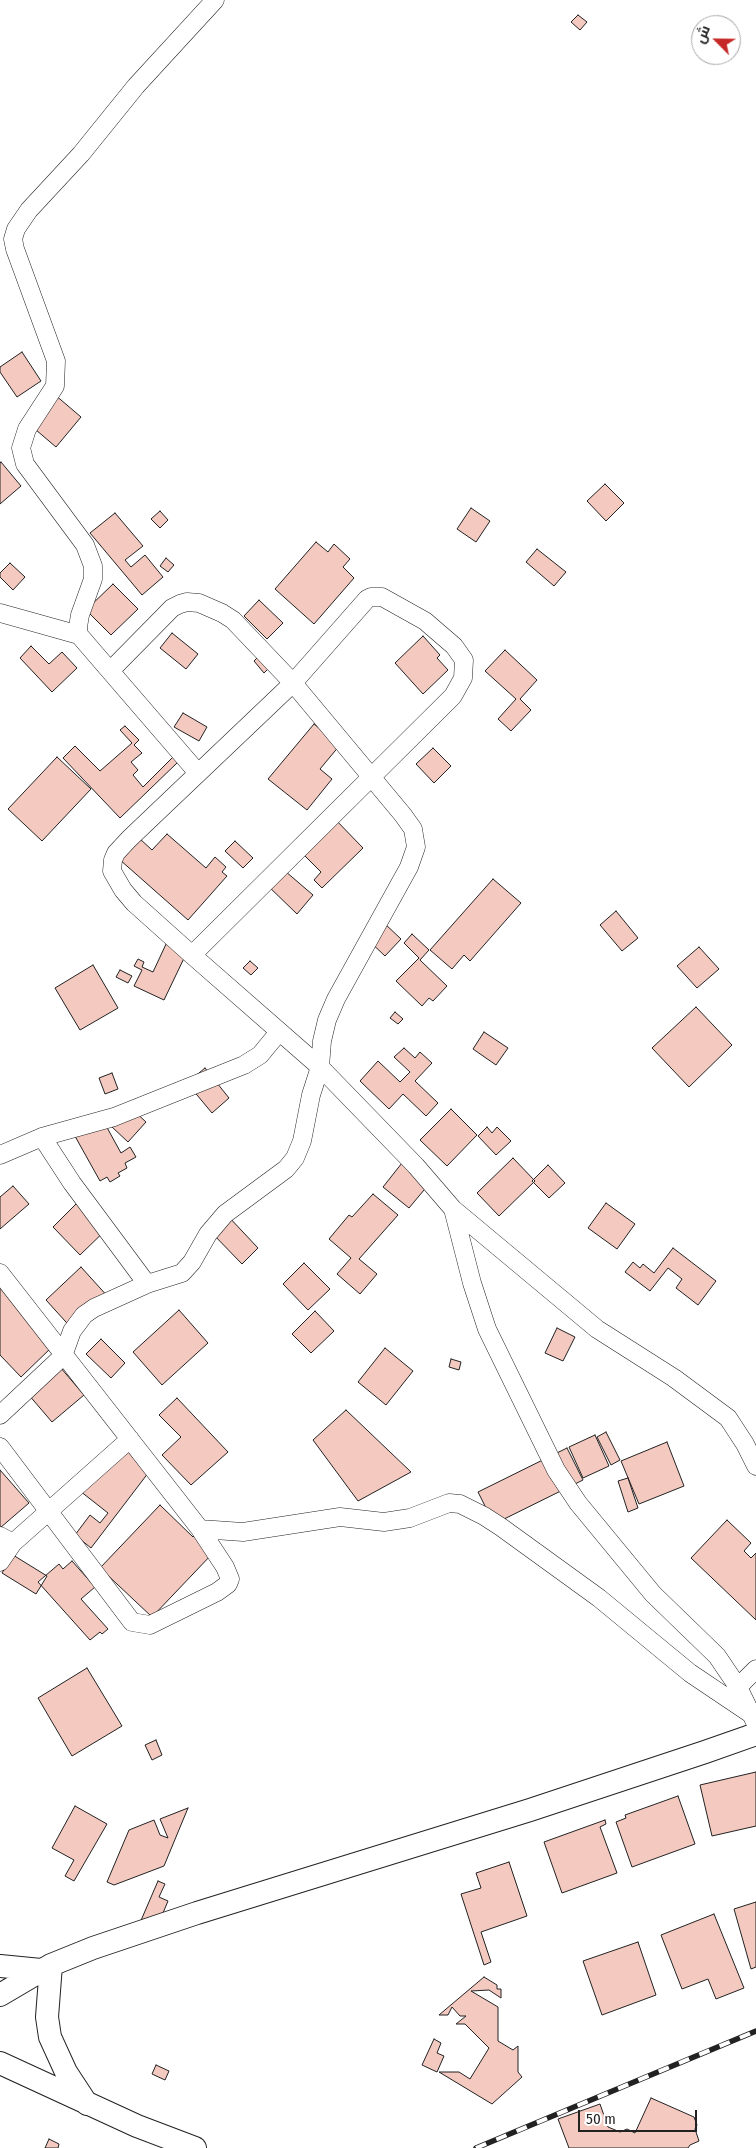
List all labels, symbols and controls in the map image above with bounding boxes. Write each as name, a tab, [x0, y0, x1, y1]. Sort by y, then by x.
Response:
north arrow	[691, 15, 741, 65]
text: ش	[691, 23, 714, 46]
scale bar	[581, 2100, 700, 2132]
text: 50 m	[586, 2110, 616, 2128]

